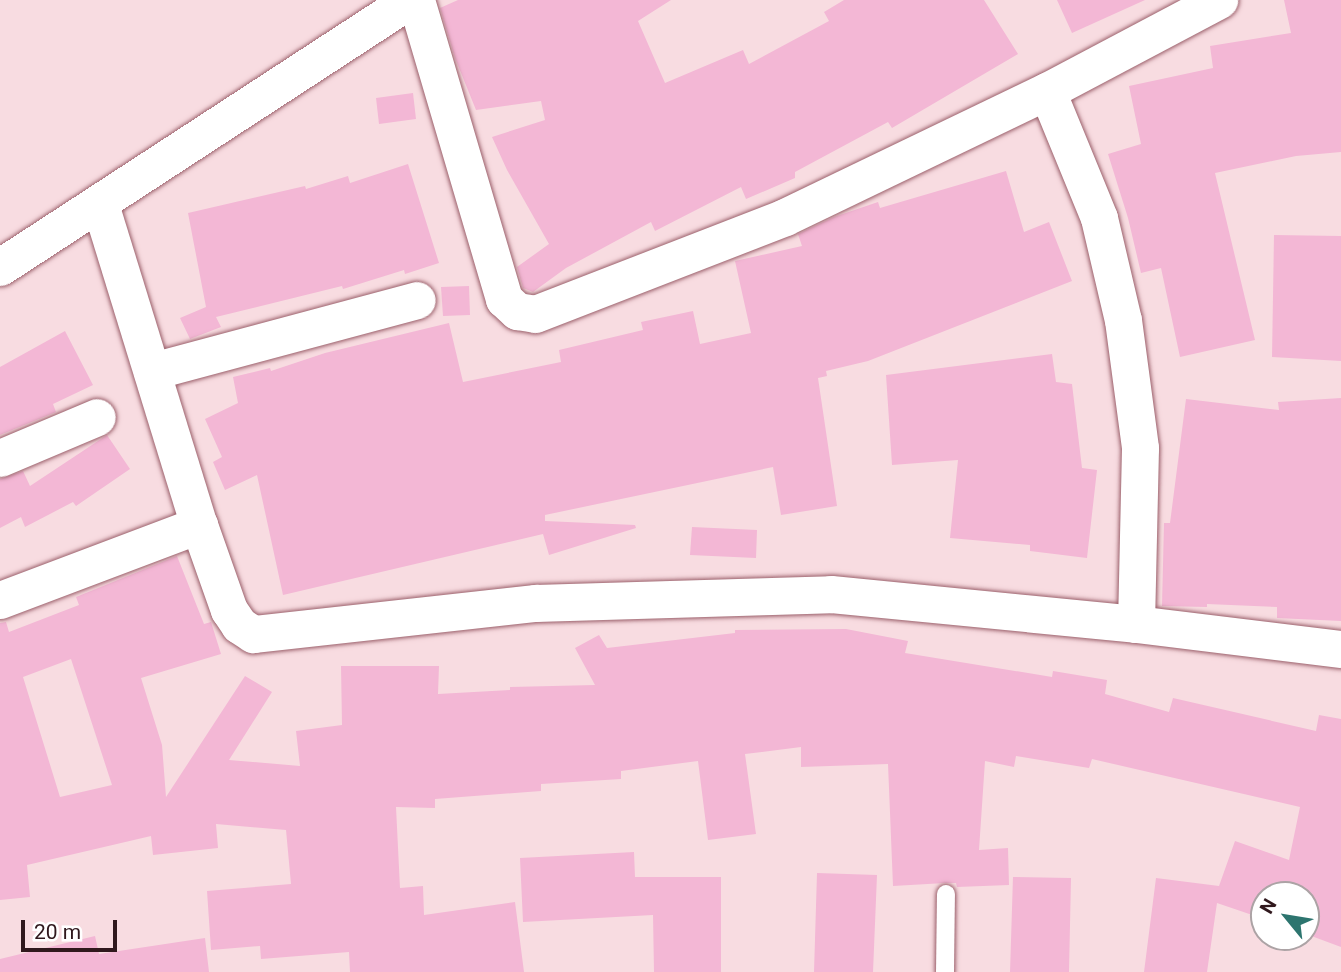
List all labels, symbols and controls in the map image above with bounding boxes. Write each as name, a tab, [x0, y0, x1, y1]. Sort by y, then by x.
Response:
north arrow	[1250, 881, 1320, 951]
text: N	[1255, 895, 1281, 918]
scale bar	[24, 906, 121, 950]
text: 20 m	[34, 920, 81, 944]

